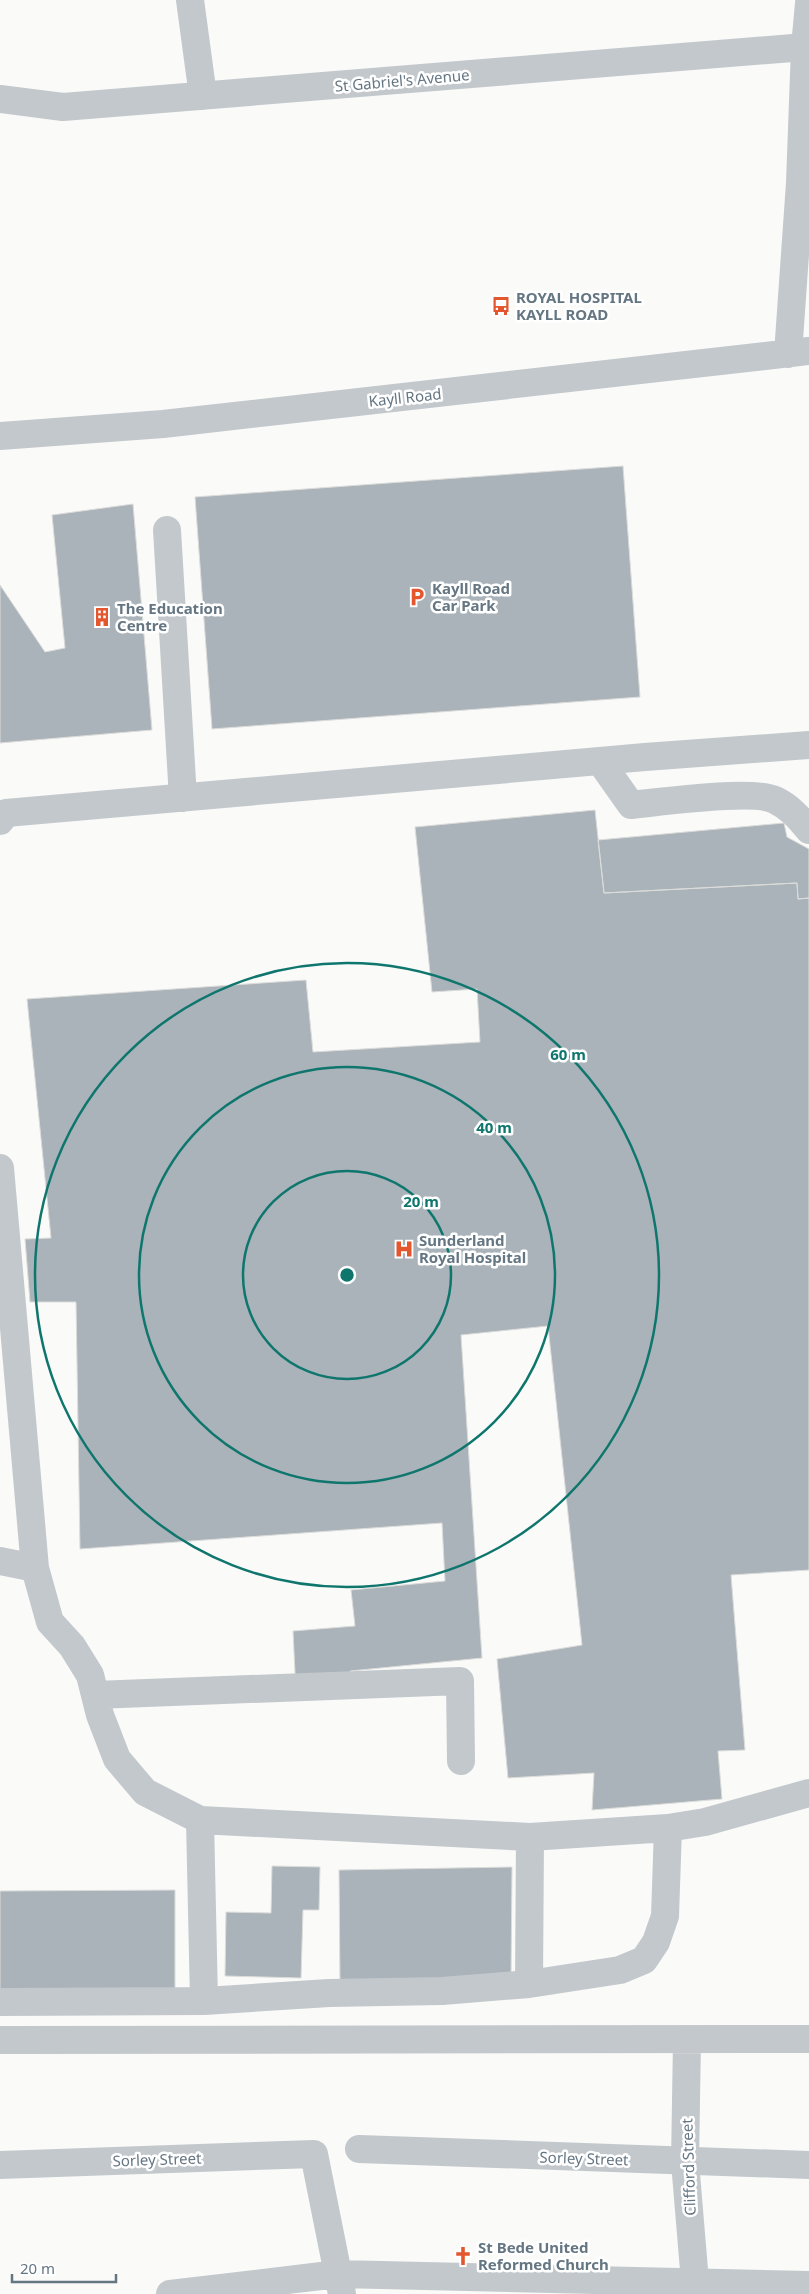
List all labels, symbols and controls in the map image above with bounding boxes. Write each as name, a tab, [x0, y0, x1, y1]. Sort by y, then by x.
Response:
street label: St Gabriel's Avenue	[334, 64, 470, 96]
place label: ROYAL HOSPITAL KAYLL ROAD	[516, 287, 642, 324]
bus stop icon: ROYAL HOSPITAL KAYLL ROAD	[490, 295, 512, 317]
street label: Kayll Road	[368, 383, 442, 411]
place label: Kayll Road Car Park	[432, 578, 510, 615]
parking icon: Kayll Road Car Park	[406, 586, 428, 608]
place label: The Education Centre	[117, 598, 223, 635]
building icon: The Education Centre	[91, 606, 113, 628]
text: 60 m	[550, 1044, 586, 1064]
text: 40 m	[476, 1117, 512, 1137]
text: 20 m	[403, 1191, 439, 1211]
place label: Sunderland Royal Hospital	[419, 1230, 526, 1267]
hospital icon: Sunderland Royal Hospital	[393, 1238, 415, 1260]
centre of rings	[338, 1266, 356, 1284]
street label: Clifford Street	[676, 2117, 700, 2216]
street label: Sorley Street	[539, 2146, 629, 2170]
street label: Sorley Street	[112, 2147, 202, 2171]
place label: St Bede United Reformed Church	[478, 2237, 609, 2274]
church icon: St Bede United Reformed Church	[452, 2245, 474, 2267]
scale bar	[12, 2252, 116, 2284]
text: 20 m	[20, 2258, 55, 2278]

